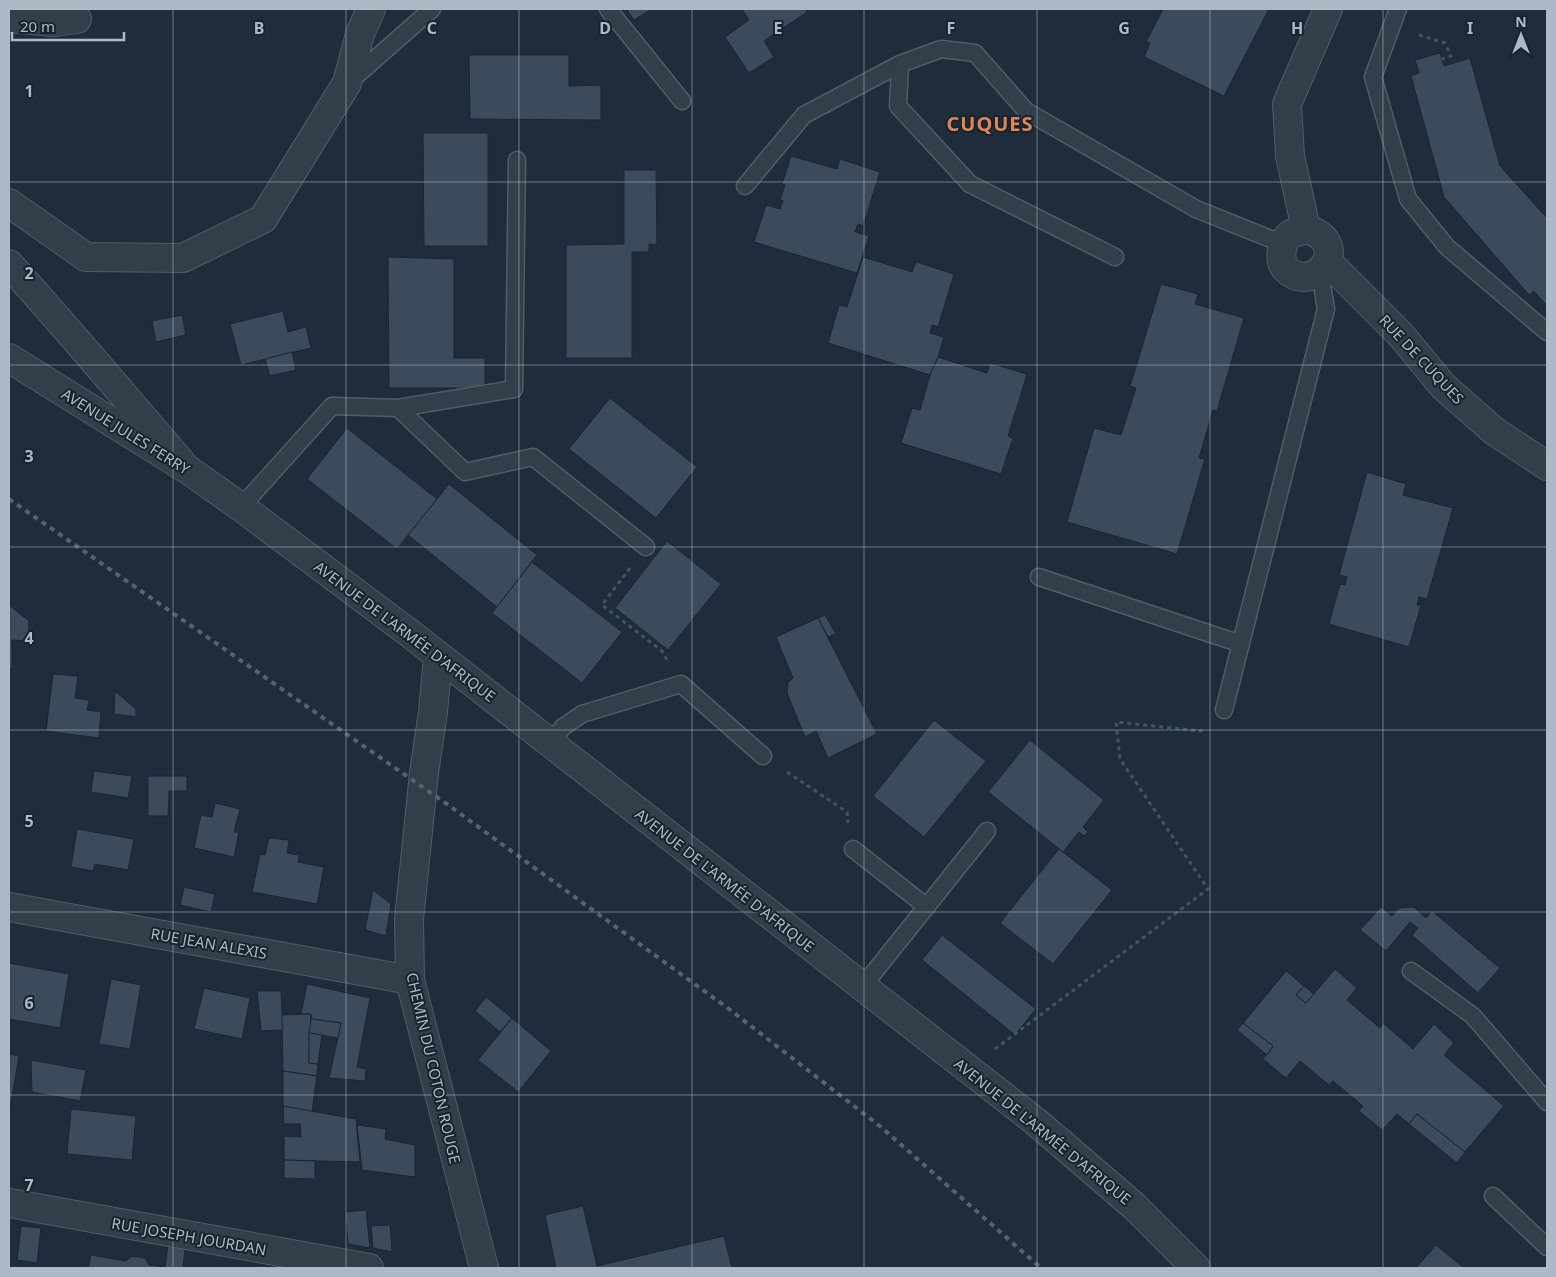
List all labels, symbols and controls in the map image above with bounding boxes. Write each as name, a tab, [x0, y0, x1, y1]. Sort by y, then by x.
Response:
scale bar	[12, 10, 125, 42]
north arrow	[1496, 10, 1546, 60]
text: N	[1515, 12, 1527, 31]
text: 20 m	[20, 16, 55, 36]
text: B	[254, 17, 264, 39]
text: C	[427, 17, 437, 39]
text: D	[599, 17, 611, 39]
text: E	[774, 17, 783, 39]
text: F	[947, 17, 955, 39]
text: G	[1118, 17, 1130, 39]
text: H	[1291, 17, 1303, 39]
text: I	[1467, 17, 1473, 39]
text: 1	[24, 80, 34, 102]
district label: CUQUES	[946, 110, 1034, 137]
text: 2	[24, 262, 34, 284]
street label: RUE DE CUQUES	[1375, 310, 1469, 408]
street label: AVENUE JULES FERRY	[58, 383, 194, 479]
text: 3	[24, 445, 34, 467]
street label: AVENUE DE L'ARMÉE D'AFRIQUE	[310, 556, 500, 706]
text: 4	[24, 627, 34, 649]
street label: AVENUE DE L'ARMÉE D'AFRIQUE	[631, 804, 819, 956]
text: 5	[24, 810, 34, 832]
street label: RUE JEAN ALEXIS	[149, 923, 269, 963]
street label: CHEMIN DU COTON ROUGE	[402, 970, 466, 1166]
text: 6	[24, 992, 34, 1014]
street label: AVENUE DE L'ARMÉE D'AFRIQUE	[950, 1053, 1136, 1209]
text: 7	[24, 1174, 34, 1196]
street label: RUE JOSEPH JOURDAN	[110, 1213, 268, 1259]

